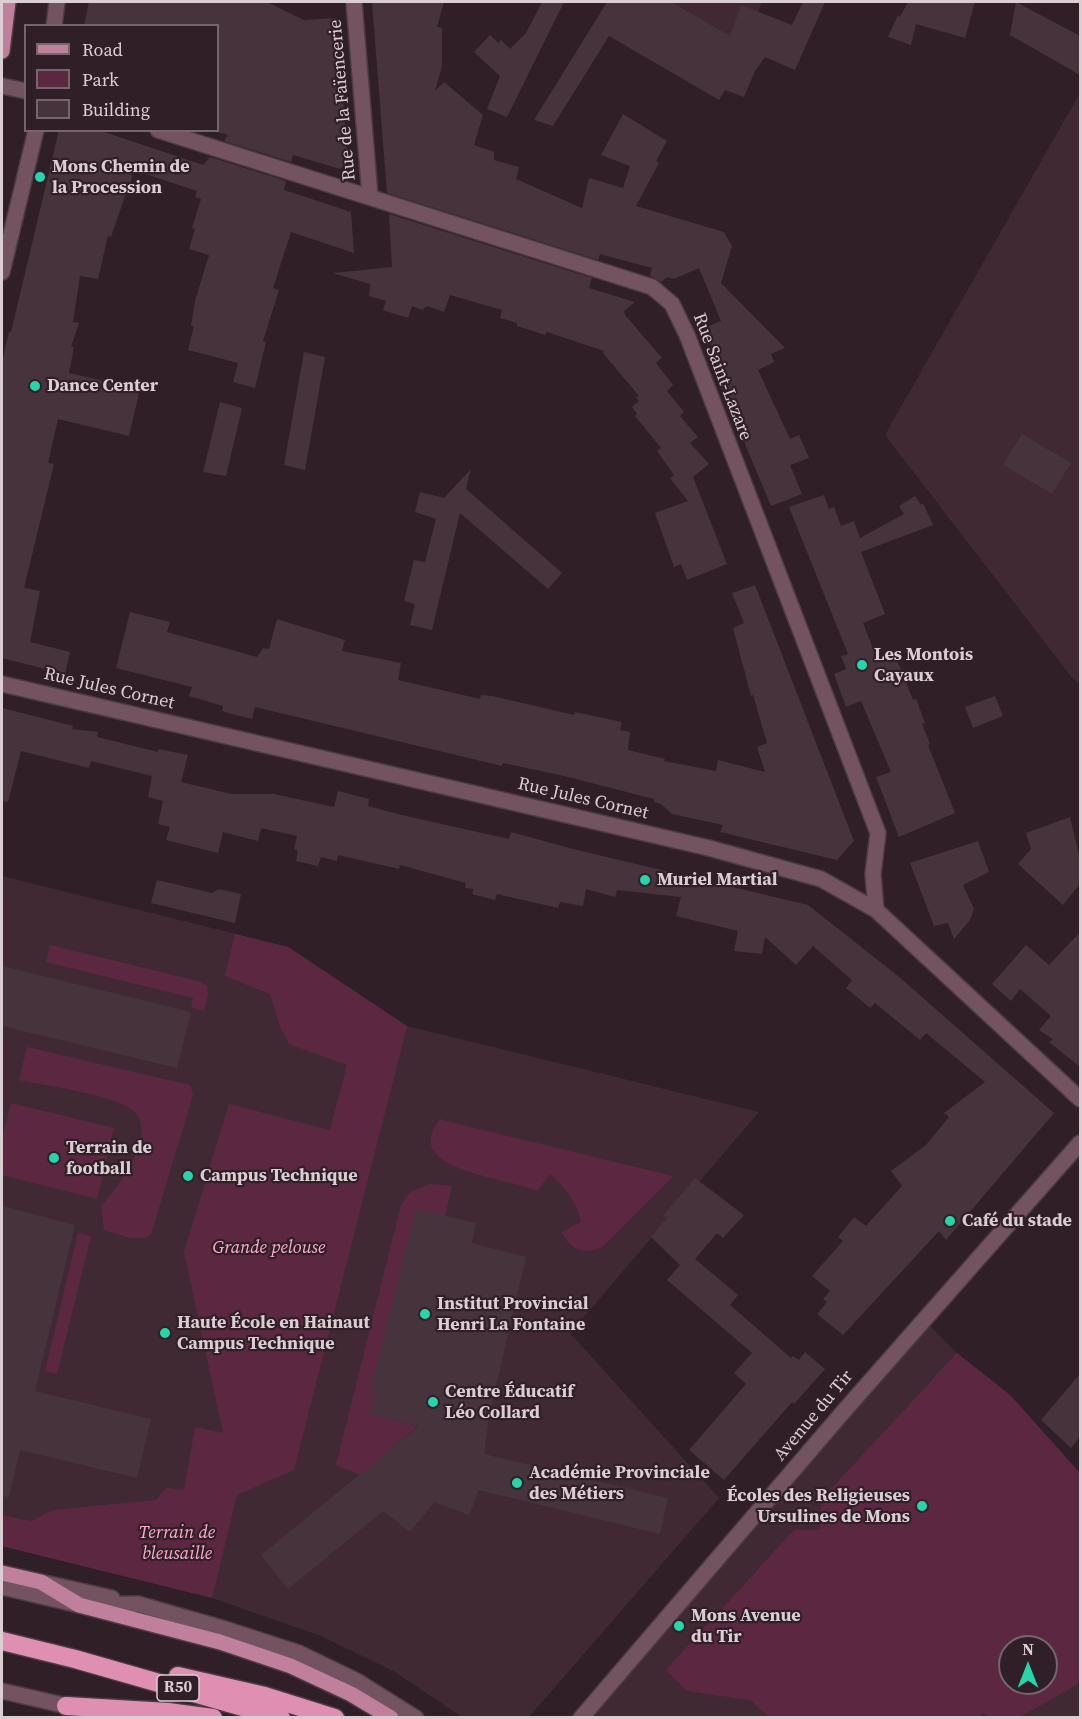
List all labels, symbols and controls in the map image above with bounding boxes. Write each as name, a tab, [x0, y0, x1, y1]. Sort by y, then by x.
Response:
street label: Rue de la Faïencerie	[325, 18, 361, 182]
legend	[24, 24, 219, 132]
text: Road	[82, 37, 123, 62]
text: Park	[82, 67, 119, 92]
text: Building	[82, 97, 150, 122]
place label: Mons Chemin de la Procession	[52, 156, 190, 198]
marker: Mons Chemin de la Procession	[33, 170, 47, 184]
street label: Rue Saint-Lazare	[688, 310, 756, 444]
place label: Dance Center	[47, 375, 158, 397]
marker: Dance Center	[28, 379, 42, 393]
place label: Les Montois Cayaux	[874, 644, 973, 686]
marker: Les Montois Cayaux	[855, 658, 869, 672]
street label: Rue Jules Cornet	[42, 663, 176, 715]
street label: Rue Jules Cornet	[516, 773, 650, 825]
place label: Muriel Martial	[657, 869, 778, 891]
marker: Muriel Martial	[638, 873, 652, 887]
place label: Terrain de football	[66, 1137, 152, 1180]
marker: Terrain de football	[47, 1151, 61, 1165]
place label: Campus Technique	[200, 1165, 358, 1187]
marker: Campus Technique	[181, 1169, 195, 1183]
place label: Café du stade	[962, 1210, 1072, 1232]
marker: Café du stade	[943, 1214, 957, 1228]
park label: Grande pelouse	[213, 1237, 325, 1259]
place label: Institut Provincial Henri La Fontaine	[437, 1293, 589, 1336]
marker: Institut Provincial Henri La Fontaine	[418, 1307, 432, 1321]
place label: Haute École en Hainaut Campus Technique	[177, 1312, 370, 1354]
marker: Haute École en Hainaut Campus Technique	[158, 1326, 172, 1340]
street label: Avenue du Tir	[770, 1366, 858, 1466]
place label: Centre Éducatif Léo Collard	[445, 1381, 574, 1424]
marker: Centre Éducatif Léo Collard	[426, 1395, 440, 1409]
place label: Académie Provinciale des Métiers	[529, 1462, 710, 1504]
marker: Académie Provinciale des Métiers	[510, 1476, 524, 1490]
place label: Écoles des Religieuses Ursulines de Mons	[727, 1485, 910, 1528]
marker: Écoles des Religieuses Ursulines de Mons	[915, 1499, 929, 1513]
park label: Terrain de bleusaille	[139, 1522, 215, 1564]
place label: Mons Avenue du Tir	[691, 1605, 801, 1648]
marker: Mons Avenue du Tir	[672, 1619, 686, 1633]
north arrow	[998, 1635, 1058, 1695]
text: N	[1022, 1638, 1034, 1660]
road number: R50	[157, 1675, 199, 1701]

